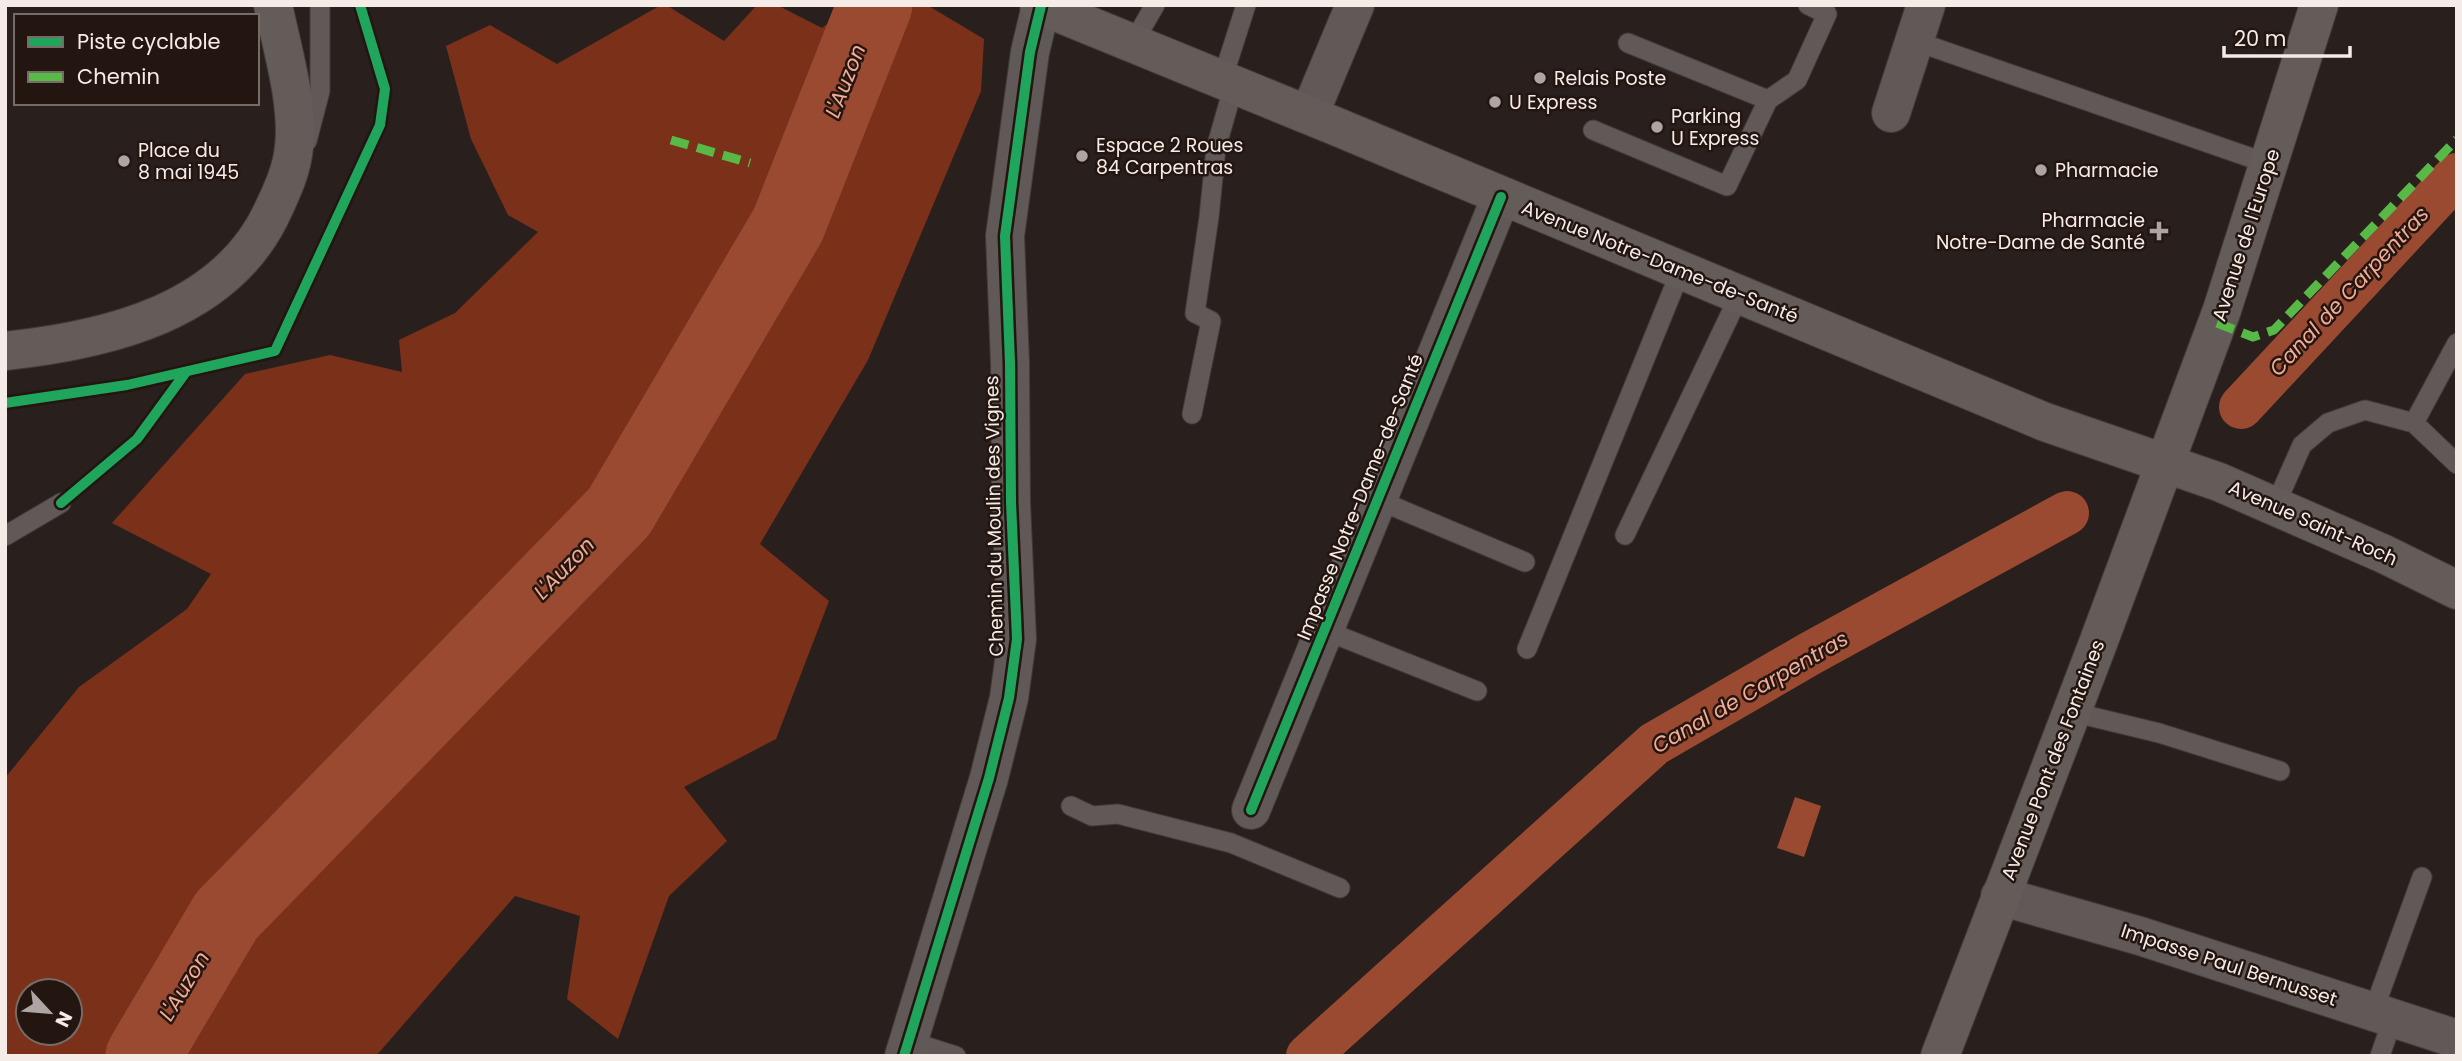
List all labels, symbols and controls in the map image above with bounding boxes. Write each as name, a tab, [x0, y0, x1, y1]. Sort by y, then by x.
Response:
legend	[14, 14, 259, 105]
scale bar	[2224, 14, 2350, 58]
text: 20 m	[2234, 24, 2287, 53]
text: Piste cyclable	[77, 27, 221, 56]
water label: L'Auzon	[818, 40, 872, 122]
text: Chemin	[77, 62, 160, 91]
place label: Relais Poste	[1554, 65, 1666, 92]
marker: Relais Poste	[1532, 70, 1548, 86]
place label: U Express	[1509, 89, 1597, 116]
marker: U Express	[1487, 94, 1503, 110]
place label: Parking U Express	[1671, 103, 1759, 152]
marker: Parking U Express	[1649, 119, 1665, 135]
place label: Espace 2 Roues 84 Carpentras	[1096, 132, 1243, 181]
place label: Place du 8 mai 1945	[138, 137, 239, 186]
street label: Avenue de l'Europe	[2205, 145, 2287, 325]
marker: Espace 2 Roues 84 Carpentras	[1074, 148, 1090, 164]
marker: Place du 8 mai 1945	[116, 153, 132, 169]
place label: Pharmacie	[2055, 157, 2159, 184]
marker: Pharmacie	[2033, 162, 2049, 178]
street label: Avenue Notre-Dame-de-Santé	[1518, 194, 1802, 330]
water label: Canal de Carpentras	[2263, 200, 2435, 382]
place label: Pharmacie Notre-Dame de Santé	[1936, 207, 2145, 256]
marker: Pharmacie Notre-Dame de Santé	[2151, 223, 2167, 239]
street label: Impasse Notre-Dame-de-Santé	[1290, 350, 1430, 644]
street label: Chemin du Moulin des Vignes	[978, 375, 1010, 657]
street label: Avenue Saint-Roch	[2224, 474, 2402, 572]
water label: L'Auzon	[527, 530, 601, 606]
water label: Canal de Carpentras	[1646, 624, 1854, 760]
street label: Avenue Pont des Fontaines	[1995, 636, 2111, 884]
street label: Impasse Paul Bernusset	[2117, 917, 2341, 1013]
water label: L'Auzon	[152, 946, 216, 1026]
north arrow	[14, 977, 84, 1047]
text: N	[49, 1007, 79, 1032]

